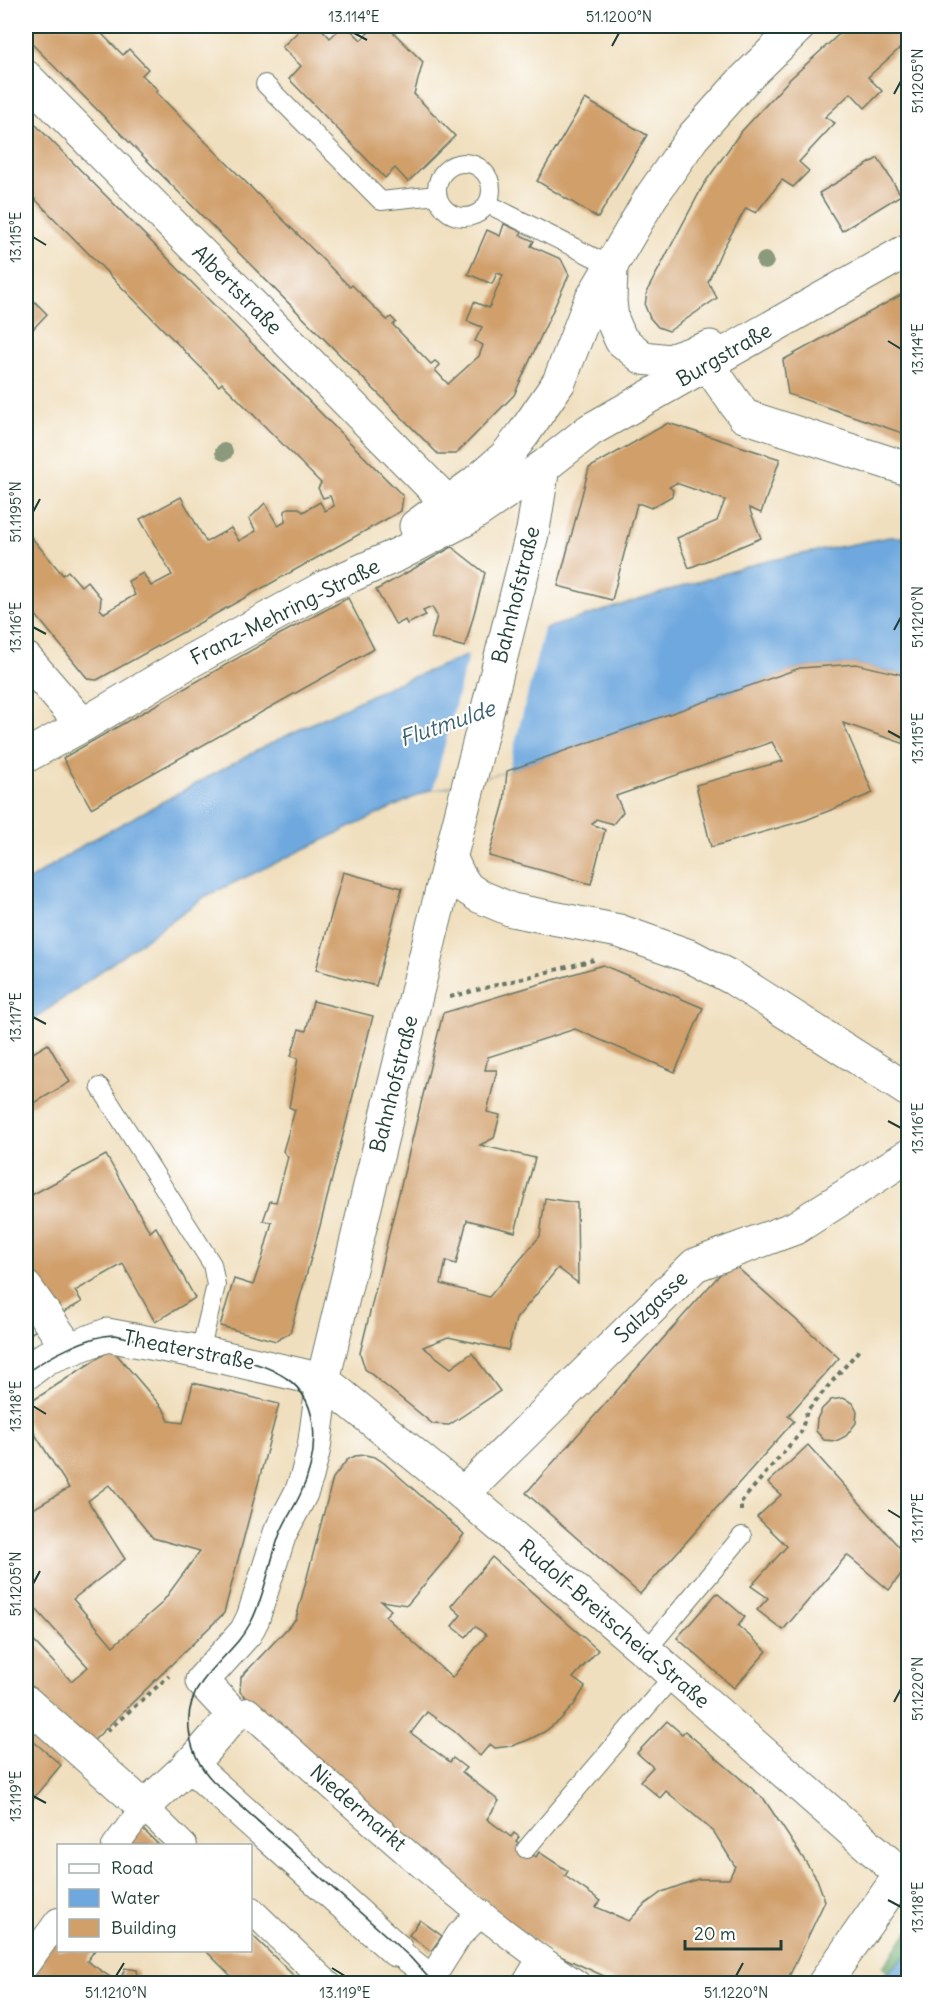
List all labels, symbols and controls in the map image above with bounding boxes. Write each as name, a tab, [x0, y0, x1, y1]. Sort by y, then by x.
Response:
text: 13.114°E	[328, 7, 380, 26]
text: 51.1200°N	[586, 7, 652, 26]
text: 51.1205°N	[908, 48, 927, 114]
text: 13.115°E	[6, 211, 25, 263]
street label: Albertstraße	[187, 239, 288, 340]
street label: Burgstraße	[671, 316, 776, 393]
text: 13.114°E	[908, 323, 927, 375]
text: 51.1195°N	[6, 481, 25, 543]
street label: Bahnhofstraße	[485, 524, 546, 666]
street label: Franz-Mehring-Straße	[186, 552, 384, 671]
text: 51.1210°N	[908, 586, 927, 648]
text: 13.116°E	[6, 601, 25, 653]
water label: Flutmulde	[395, 693, 501, 752]
text: 13.115°E	[908, 712, 927, 764]
text: 13.117°E	[6, 992, 25, 1042]
street label: Bahnhofstraße	[363, 1013, 424, 1155]
text: 13.116°E	[908, 1102, 927, 1154]
street label: Salzgasse	[608, 1265, 693, 1348]
street label: Theaterstraße	[121, 1324, 257, 1375]
text: 13.118°E	[6, 1380, 25, 1432]
text: 13.117°E	[908, 1493, 927, 1543]
street label: Rudolf-Breitscheid-Straße	[513, 1533, 715, 1714]
text: 51.1205°N	[6, 1551, 25, 1617]
text: 51.1220°N	[908, 1657, 927, 1721]
street label: Niedermarkt	[304, 1758, 412, 1857]
text: 13.119°E	[6, 1770, 25, 1822]
legend	[57, 1844, 252, 1952]
text: Road	[111, 1856, 154, 1879]
text: 13.118°E	[908, 1881, 927, 1933]
text: Water	[111, 1886, 161, 1909]
scale bar	[685, 1913, 781, 1951]
text: Building	[111, 1916, 176, 1939]
text: 20 m	[694, 1922, 736, 1945]
text: 51.1210°N	[85, 1983, 147, 2002]
text: 13.119°E	[319, 1983, 371, 2002]
text: 51.1220°N	[704, 1983, 768, 2002]

